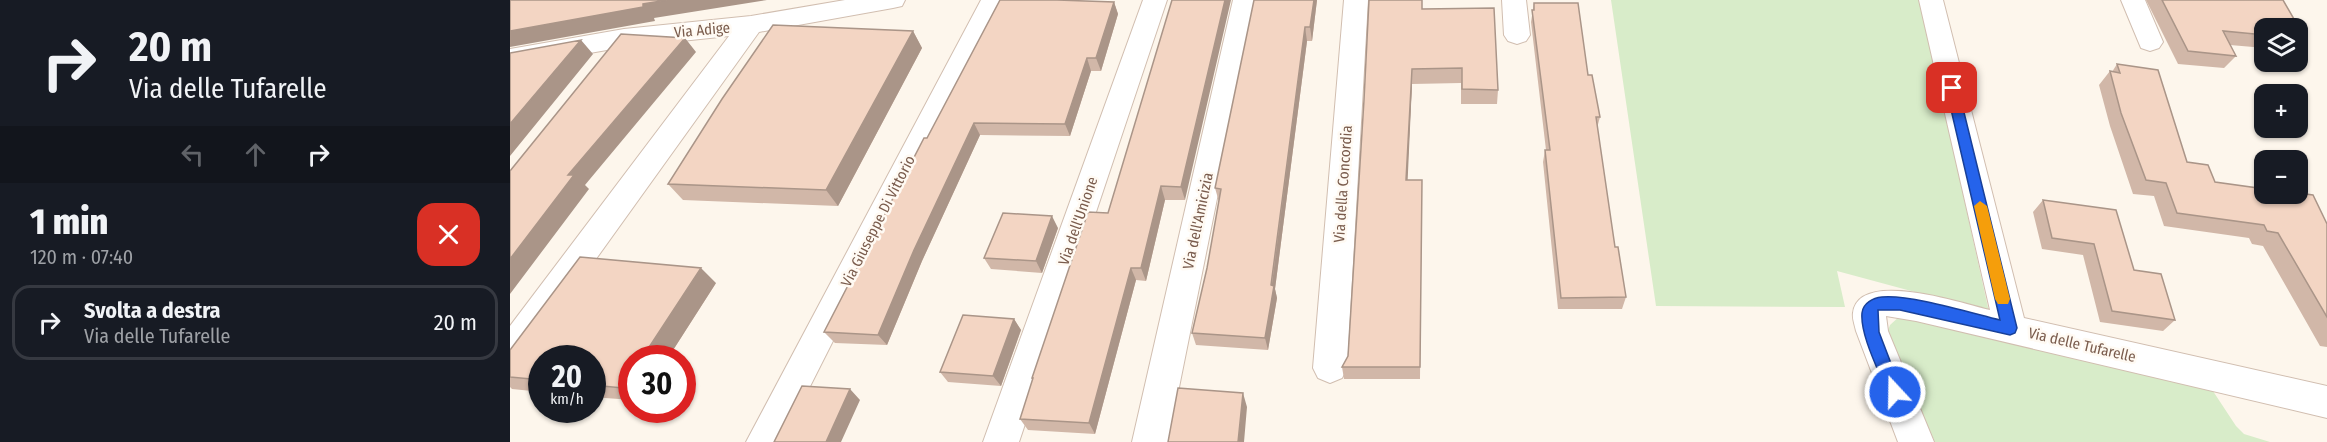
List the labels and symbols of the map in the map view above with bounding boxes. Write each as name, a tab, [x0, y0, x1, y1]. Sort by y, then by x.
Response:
street label: Via Adige	[673, 19, 731, 41]
pin	[1926, 62, 1977, 113]
street label: Via della Concordia	[1330, 125, 1356, 243]
street label: Via Giuseppe Di Vittorio	[837, 152, 919, 290]
street label: Via dell'Amicizia	[1179, 171, 1217, 271]
street label: Via dell'Unione	[1054, 174, 1102, 268]
street label: Via delle Tufarelle	[2026, 324, 2138, 366]
speed limit sign: 30	[618, 345, 696, 423]
position arrow	[1863, 360, 1927, 424]

